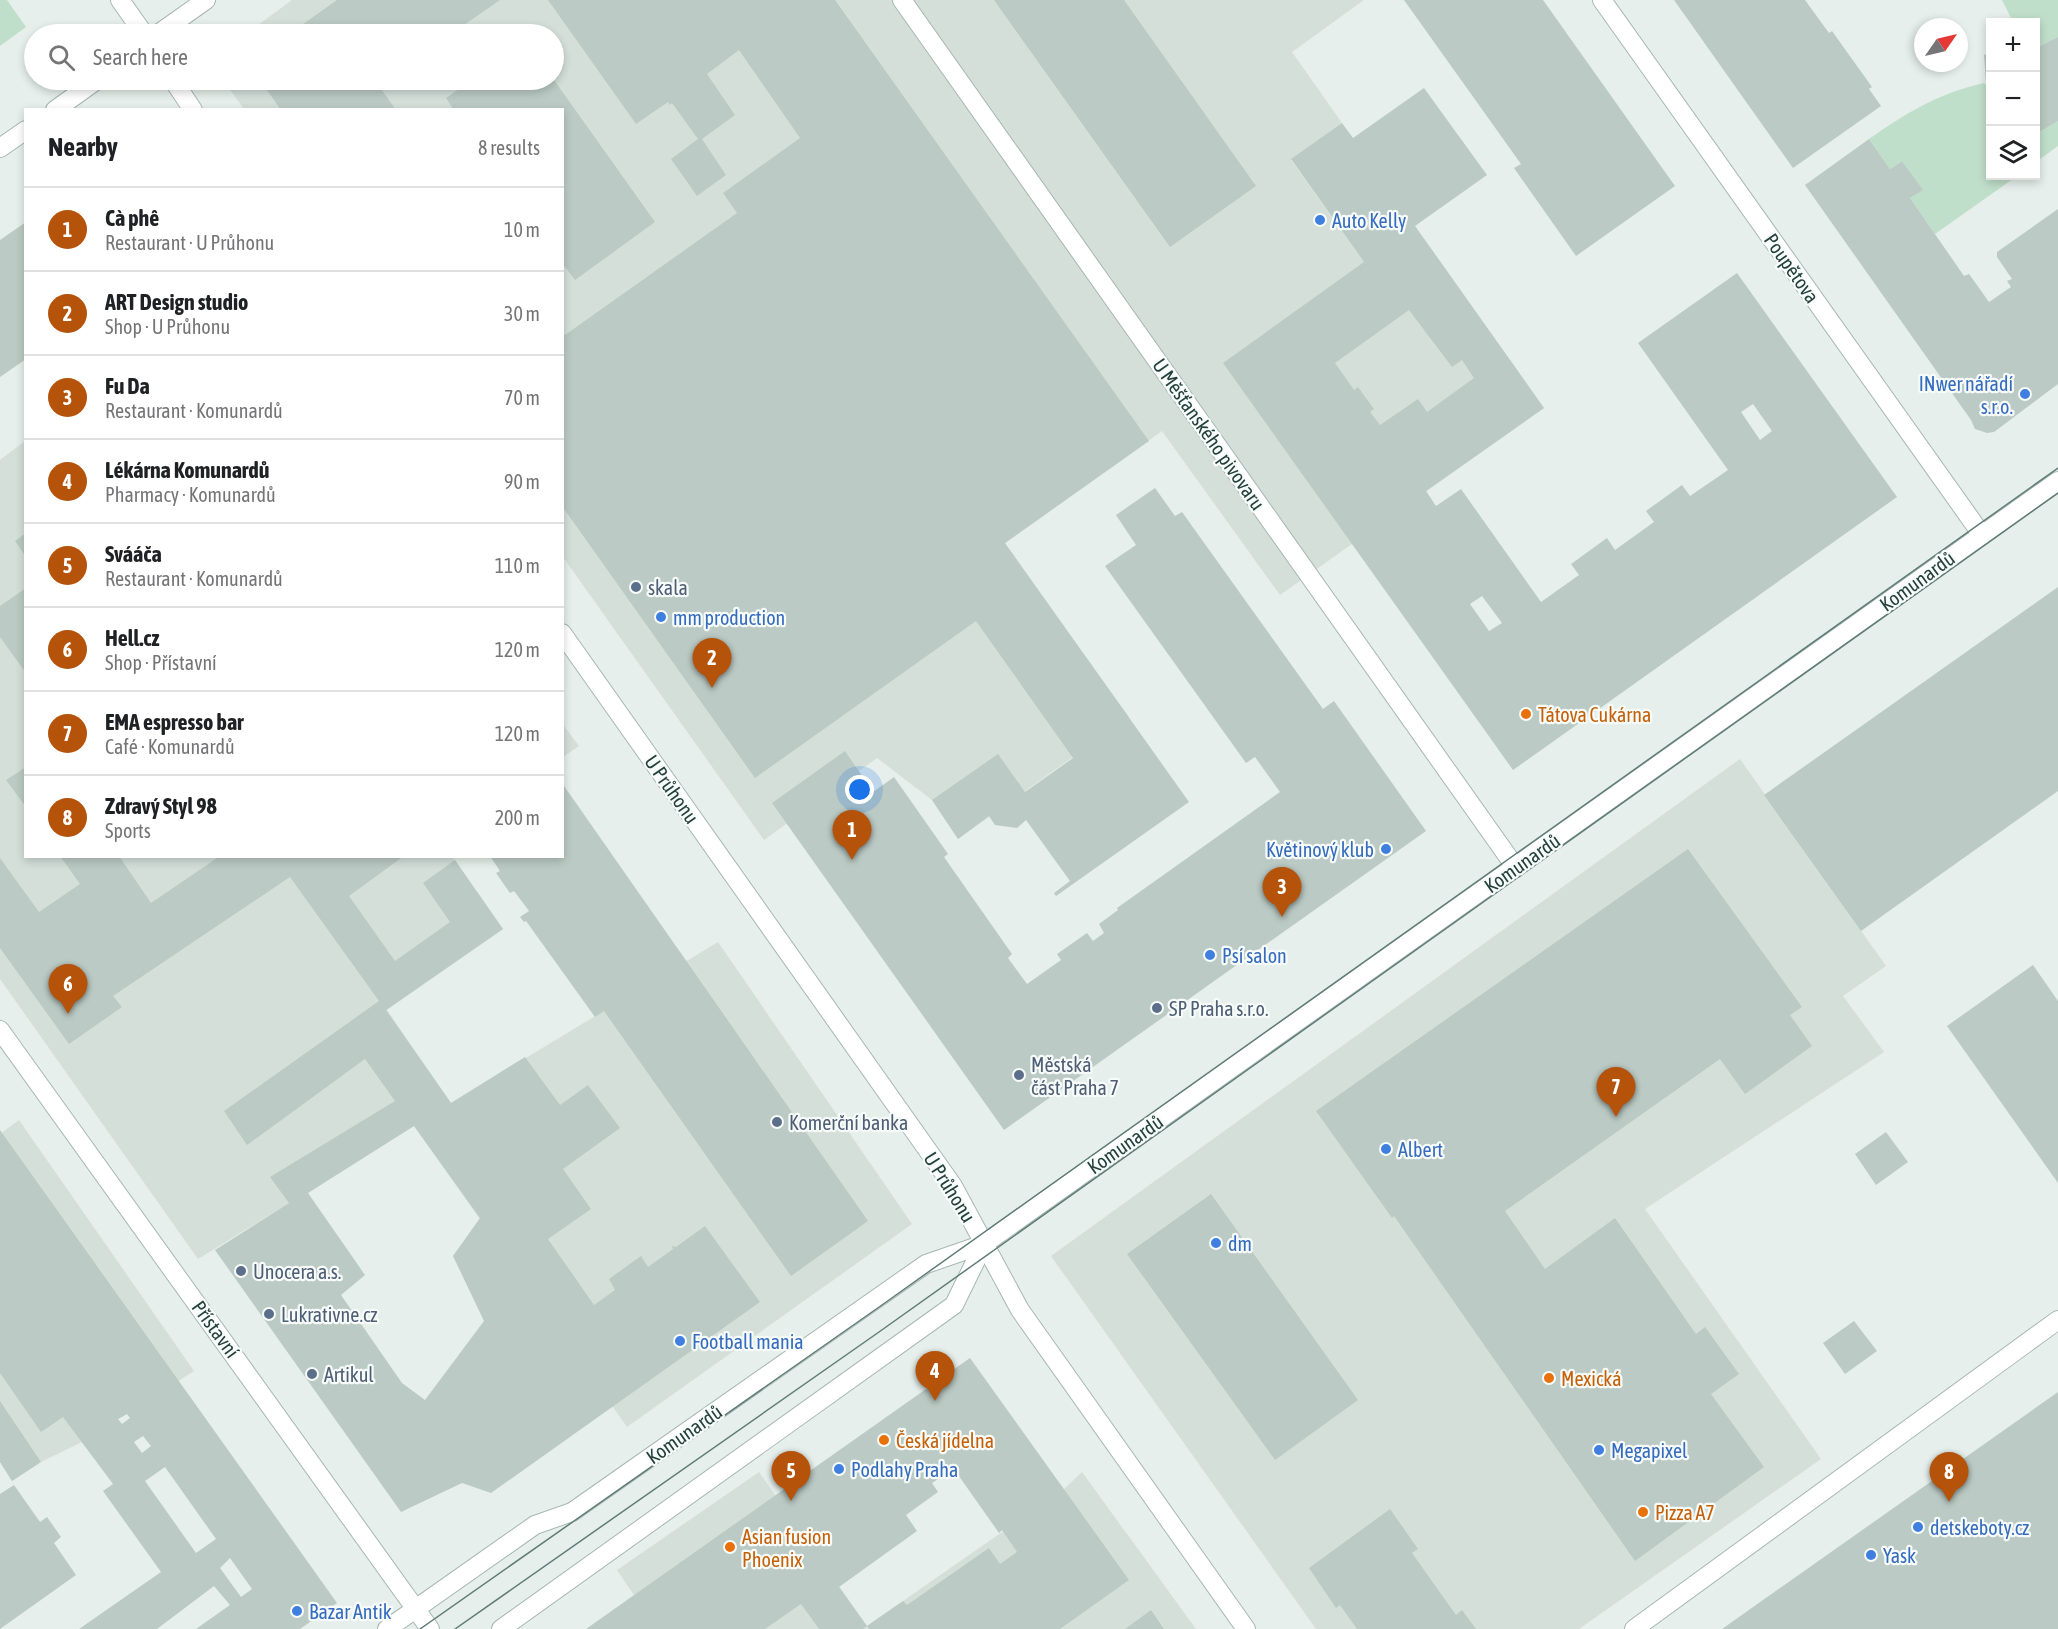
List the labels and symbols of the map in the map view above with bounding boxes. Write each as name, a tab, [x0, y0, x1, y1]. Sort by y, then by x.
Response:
north arrow	[1914, 18, 1968, 72]
place label: Auto Kelly	[1332, 209, 1406, 232]
marker: Auto Kelly	[1313, 213, 1327, 227]
street label: Poupětova	[1760, 229, 1824, 307]
street label: U Měšťanského pivovaru	[1148, 354, 1270, 514]
place label: INwer nářadí s.r.o.	[1919, 372, 2013, 418]
marker: INwer nářadí s.r.o.	[2018, 387, 2032, 401]
street label: Komunardů	[1875, 546, 1959, 616]
place label: skala	[648, 576, 688, 599]
marker: skala	[629, 580, 643, 594]
place label: mm production	[673, 606, 785, 629]
marker: mm production	[654, 610, 668, 624]
pin: 2	[692, 638, 732, 688]
place label: Tátova Cukárna	[1538, 703, 1651, 726]
marker: Tátova Cukárna	[1519, 707, 1533, 721]
street label: U Průhonu	[640, 750, 704, 828]
your location	[845, 775, 874, 804]
pin: 1	[832, 810, 872, 860]
street label: Komunardů	[1480, 829, 1564, 897]
place label: Květinový klub	[1266, 838, 1374, 861]
marker: Květinový klub	[1379, 842, 1393, 856]
pin: 3	[1262, 868, 1302, 917]
place label: Psí salon	[1222, 944, 1287, 967]
marker: Psí salon	[1203, 948, 1217, 962]
pin: 6	[48, 964, 88, 1014]
place label: SP Praha s.r.o.	[1169, 997, 1269, 1020]
marker: SP Praha s.r.o.	[1150, 1001, 1164, 1015]
place label: Městská část Praha 7	[1031, 1053, 1119, 1099]
marker: Městská část Praha 7	[1012, 1068, 1026, 1082]
pin: 7	[1596, 1068, 1636, 1117]
street label: Komunardů	[1083, 1110, 1167, 1178]
place label: Komerční banka	[789, 1111, 908, 1134]
marker: Komerční banka	[770, 1115, 784, 1129]
place label: Albert	[1398, 1138, 1443, 1161]
marker: Albert	[1379, 1142, 1393, 1156]
street label: U Průhonu	[919, 1148, 981, 1226]
place label: dm	[1228, 1232, 1252, 1255]
marker: dm	[1209, 1236, 1223, 1250]
place label: Unocera a.s.	[253, 1260, 341, 1283]
marker: Unocera a.s.	[234, 1264, 248, 1278]
street label: Přístavní	[188, 1296, 245, 1362]
place label: Lukrativne.cz	[281, 1303, 378, 1326]
marker: Lukrativne.cz	[262, 1307, 276, 1321]
place label: Football mania	[692, 1330, 804, 1353]
marker: Football mania	[673, 1334, 687, 1348]
pin: 4	[916, 1352, 954, 1401]
place label: Artikul	[324, 1363, 374, 1386]
marker: Artikul	[305, 1367, 319, 1381]
place label: Mexická	[1561, 1367, 1621, 1390]
marker: Mexická	[1542, 1371, 1556, 1385]
street label: Komunardů	[642, 1400, 726, 1468]
place label: Česká jídelna	[896, 1429, 994, 1452]
marker: Česká jídelna	[877, 1433, 891, 1447]
place label: Megapixel	[1611, 1439, 1688, 1462]
marker: Megapixel	[1592, 1443, 1606, 1457]
pin: 5	[772, 1452, 810, 1501]
pin: 8	[1930, 1452, 1968, 1502]
place label: Podlahy Praha	[851, 1458, 958, 1481]
marker: Podlahy Praha	[832, 1462, 846, 1476]
place label: Pizza A7	[1655, 1501, 1715, 1524]
marker: Pizza A7	[1636, 1505, 1650, 1519]
place label: detskeboty.cz	[1930, 1516, 2029, 1539]
marker: detskeboty.cz	[1911, 1520, 1925, 1534]
place label: Asian fusion Phoenix	[742, 1525, 831, 1571]
marker: Asian fusion Phoenix	[723, 1540, 737, 1554]
place label: Yask	[1883, 1544, 1916, 1567]
marker: Yask	[1864, 1548, 1878, 1562]
place label: Bazar Antik	[309, 1600, 392, 1623]
marker: Bazar Antik	[290, 1604, 304, 1618]

